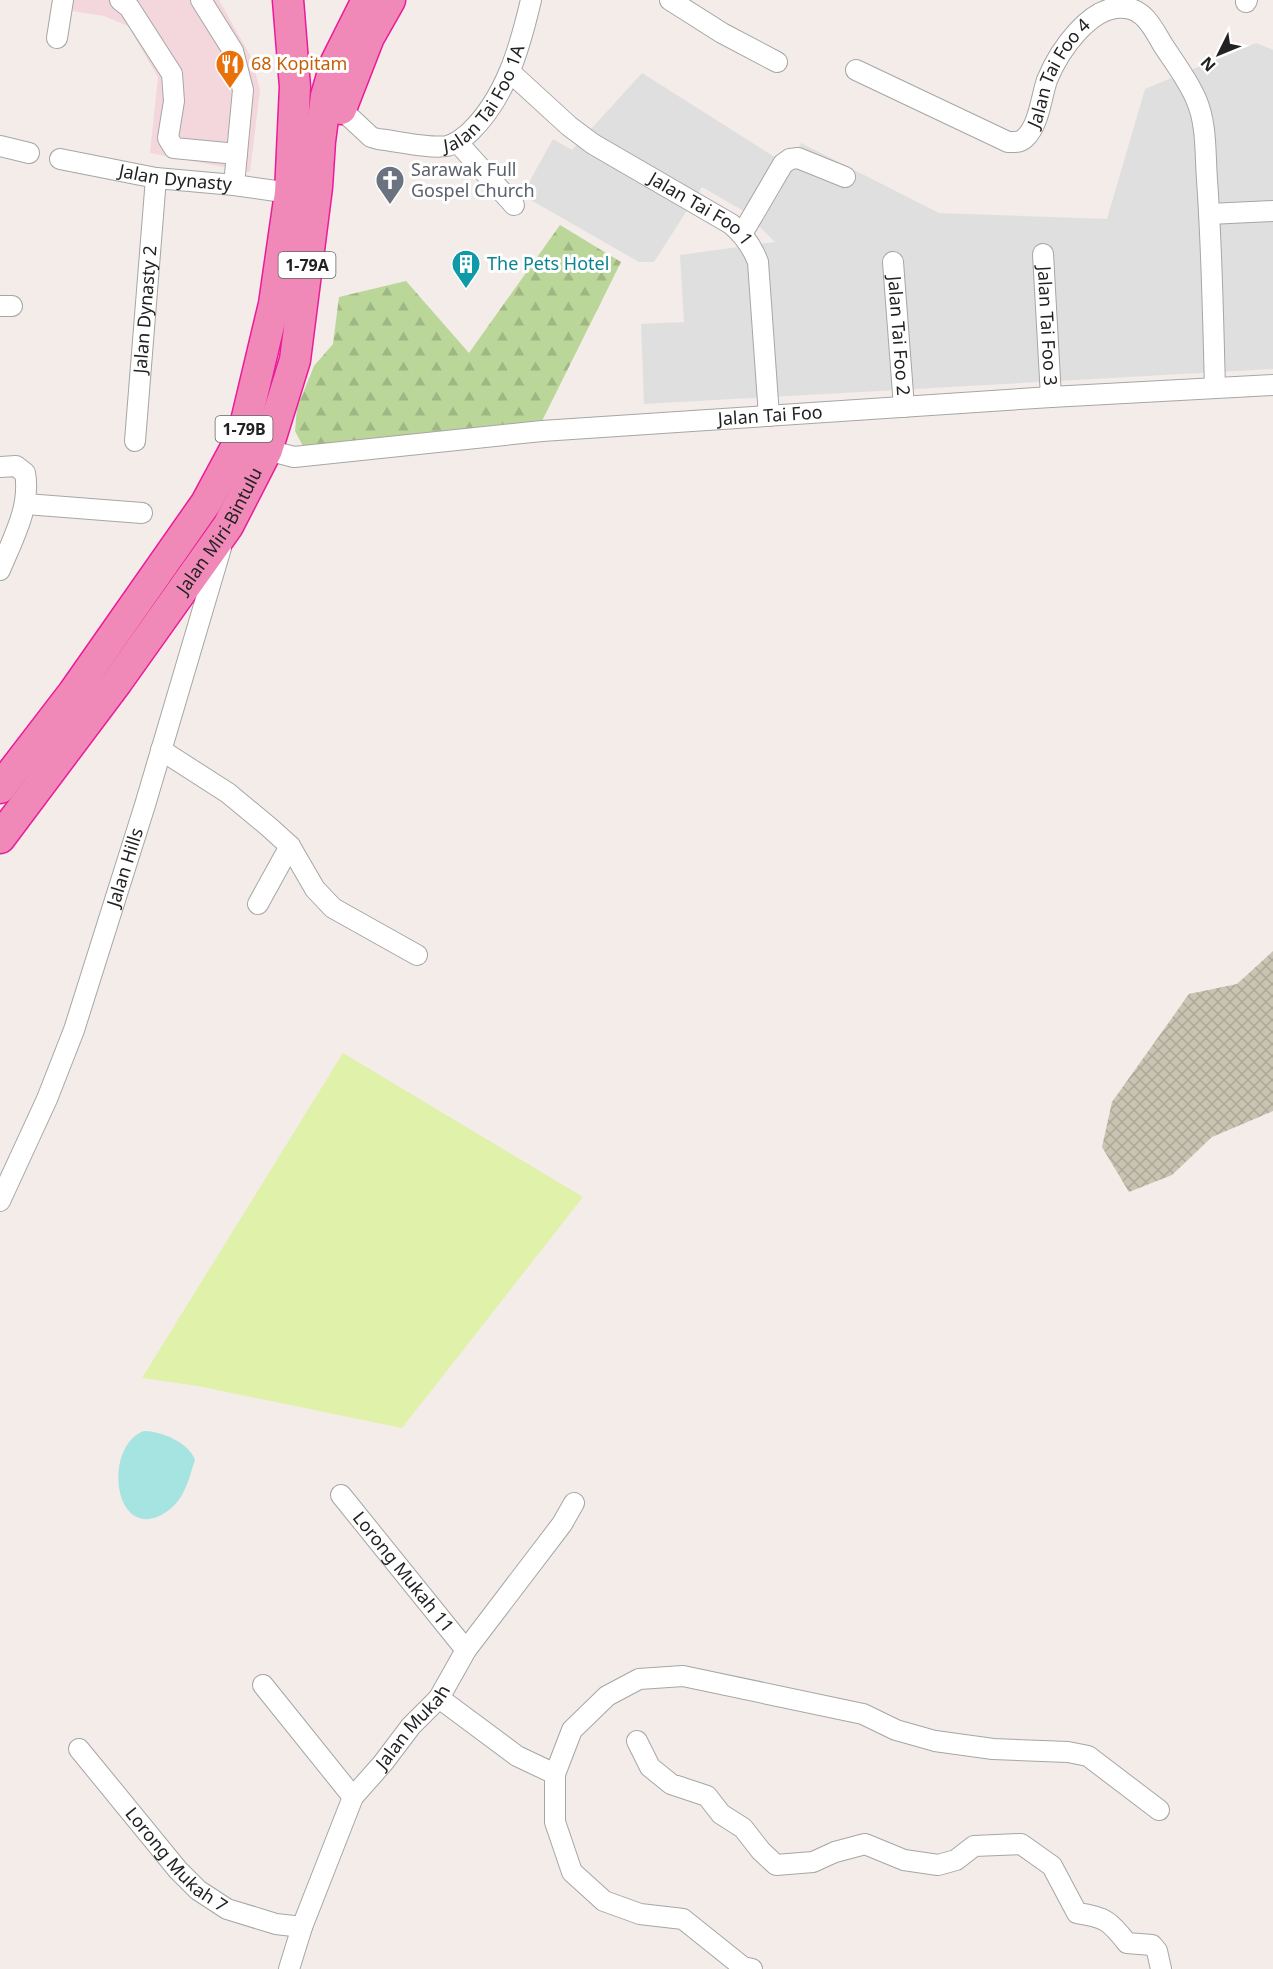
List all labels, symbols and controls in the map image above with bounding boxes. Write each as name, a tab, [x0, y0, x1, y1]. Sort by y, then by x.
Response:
street label: Jalan Tai Foo 4	[1020, 13, 1095, 133]
north arrow	[1189, 24, 1249, 84]
street label: Jalan Tai Foo 1A	[440, 41, 530, 158]
restaurant icon: 68 Kopitam	[214, 48, 246, 90]
place label: 68 Kopitam	[251, 51, 347, 75]
text: N	[1196, 52, 1221, 76]
place label: Sarawak Full Gospel Church	[411, 157, 535, 202]
street label: Jalan Dynasty	[115, 158, 234, 196]
church icon: Sarawak Full Gospel Church	[374, 164, 406, 206]
street label: Jalan Tai Foo 1	[643, 165, 759, 250]
street label: Jalan Dynasty 2	[127, 244, 162, 376]
building icon: The Pets Hotel	[450, 248, 482, 290]
place label: The Pets Hotel	[487, 251, 609, 275]
road number: 1-79A	[278, 252, 336, 278]
street label: Jalan Tai Foo 3	[1033, 263, 1063, 386]
street label: Jalan Tai Foo 2	[883, 273, 916, 396]
street label: Jalan Tai Foo	[715, 399, 823, 430]
road number: 1-79B	[216, 416, 272, 442]
street label: Jalan Miri-Bintulu	[169, 463, 267, 600]
street label: Jalan Hills	[100, 825, 148, 911]
street label: Lorong Mukah 11	[348, 1506, 460, 1637]
street label: Jalan Mukah	[369, 1680, 455, 1775]
street label: Lorong Mukah 7	[120, 1802, 232, 1917]

